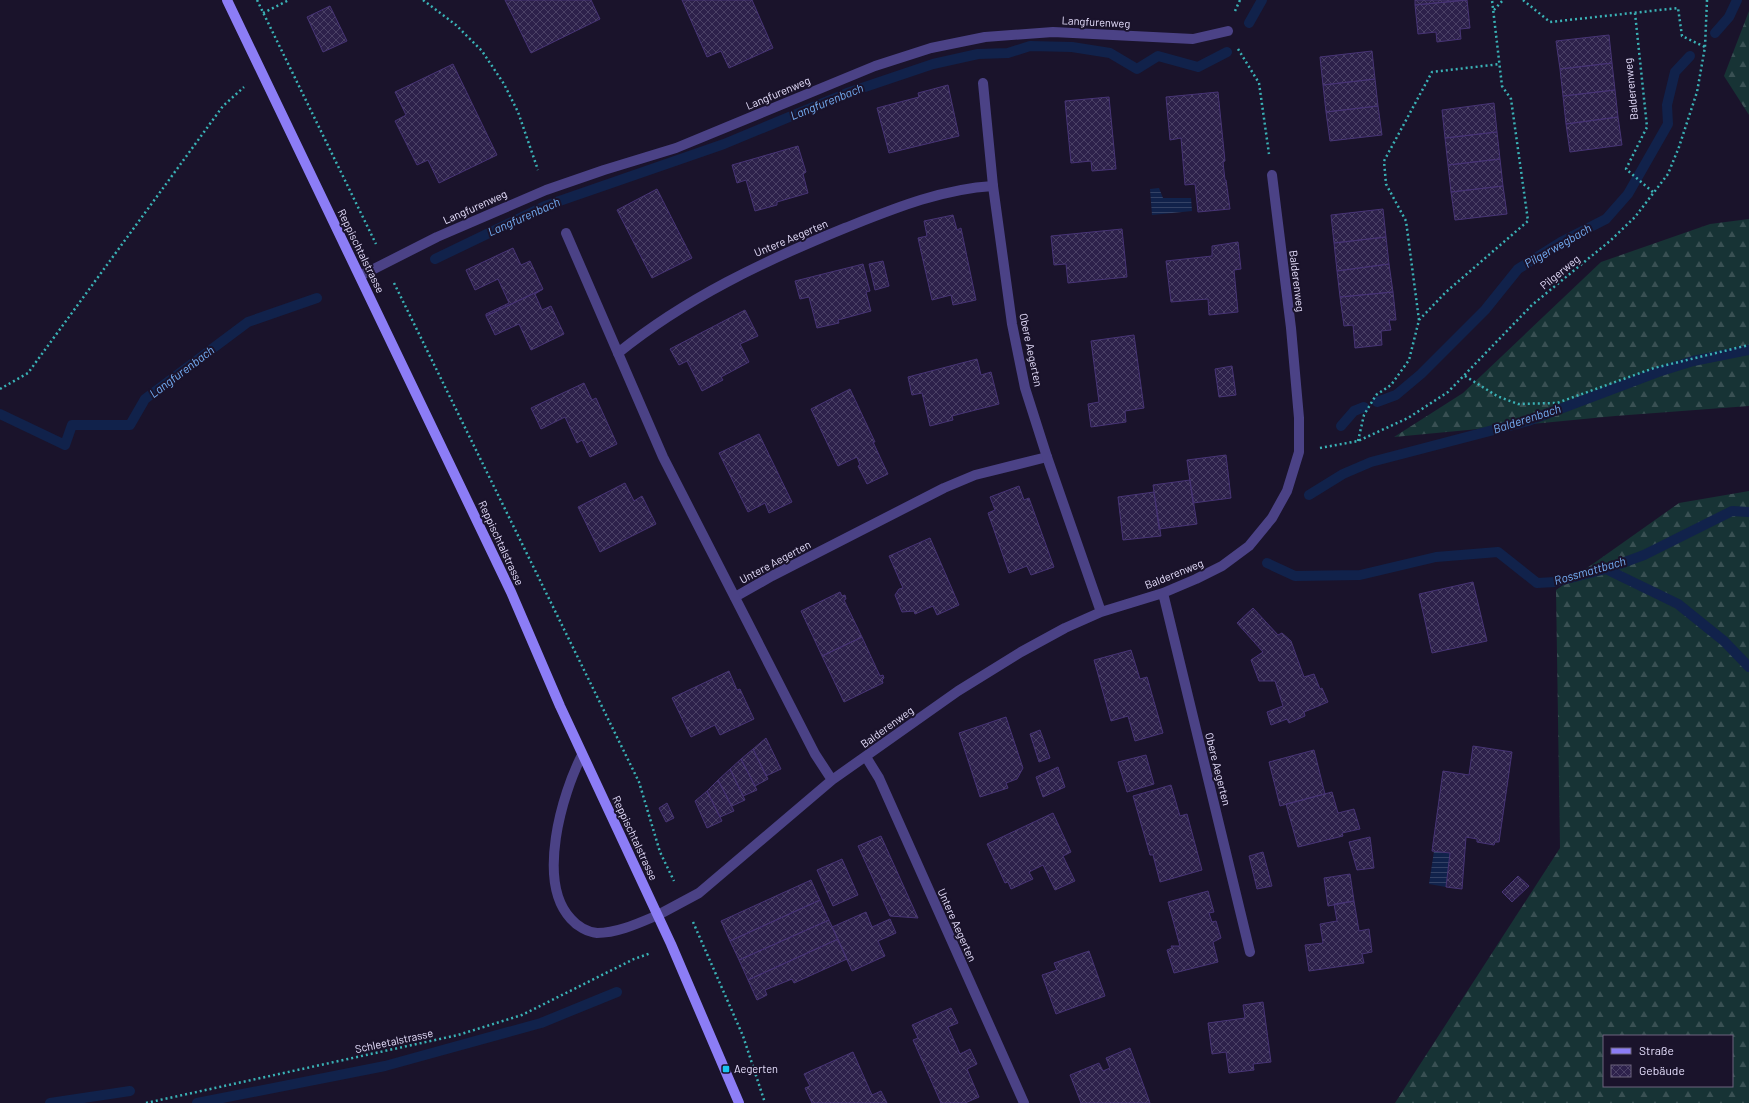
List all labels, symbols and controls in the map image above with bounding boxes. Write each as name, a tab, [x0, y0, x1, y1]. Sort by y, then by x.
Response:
street label: Langfurenweg	[1061, 13, 1131, 30]
street label: Balderenweg	[1621, 57, 1640, 121]
street label: Langfurenweg	[744, 73, 812, 112]
water label: Langfurenbach	[788, 80, 865, 122]
street label: Langfurenweg	[441, 187, 509, 226]
water label: Langfurenbach	[485, 194, 562, 238]
street label: Reppischtalstrasse	[335, 207, 387, 295]
street label: Untere Aegerten	[752, 216, 830, 259]
water label: Pilgerwegbach	[1522, 221, 1594, 271]
street label: Balderenweg	[1287, 249, 1308, 313]
street label: Pilgerweg	[1537, 252, 1583, 292]
street label: Obere Aegerten	[1017, 312, 1046, 388]
water label: Langfurenbach	[146, 342, 217, 400]
water label: Balderenbach	[1491, 401, 1562, 436]
street label: Reppischtalstrasse	[476, 498, 527, 587]
street label: Untere Aegerten	[737, 537, 813, 586]
water label: Rossmattbach	[1552, 553, 1627, 587]
street label: Balderenweg	[1143, 556, 1205, 591]
street label: Balderenweg	[858, 703, 916, 750]
street label: Obere Aegerten	[1203, 731, 1234, 807]
street label: Reppischtalstrasse	[610, 793, 661, 882]
street label: Untere Aegerten	[936, 886, 979, 963]
street label: Schleetalstrasse	[354, 1026, 434, 1055]
legend	[1603, 1035, 1733, 1087]
text: Straße	[1639, 1043, 1674, 1057]
place label: Aegerten	[734, 1062, 778, 1075]
text: Gebäude	[1639, 1063, 1685, 1077]
marker: Aegerten	[721, 1064, 731, 1074]

